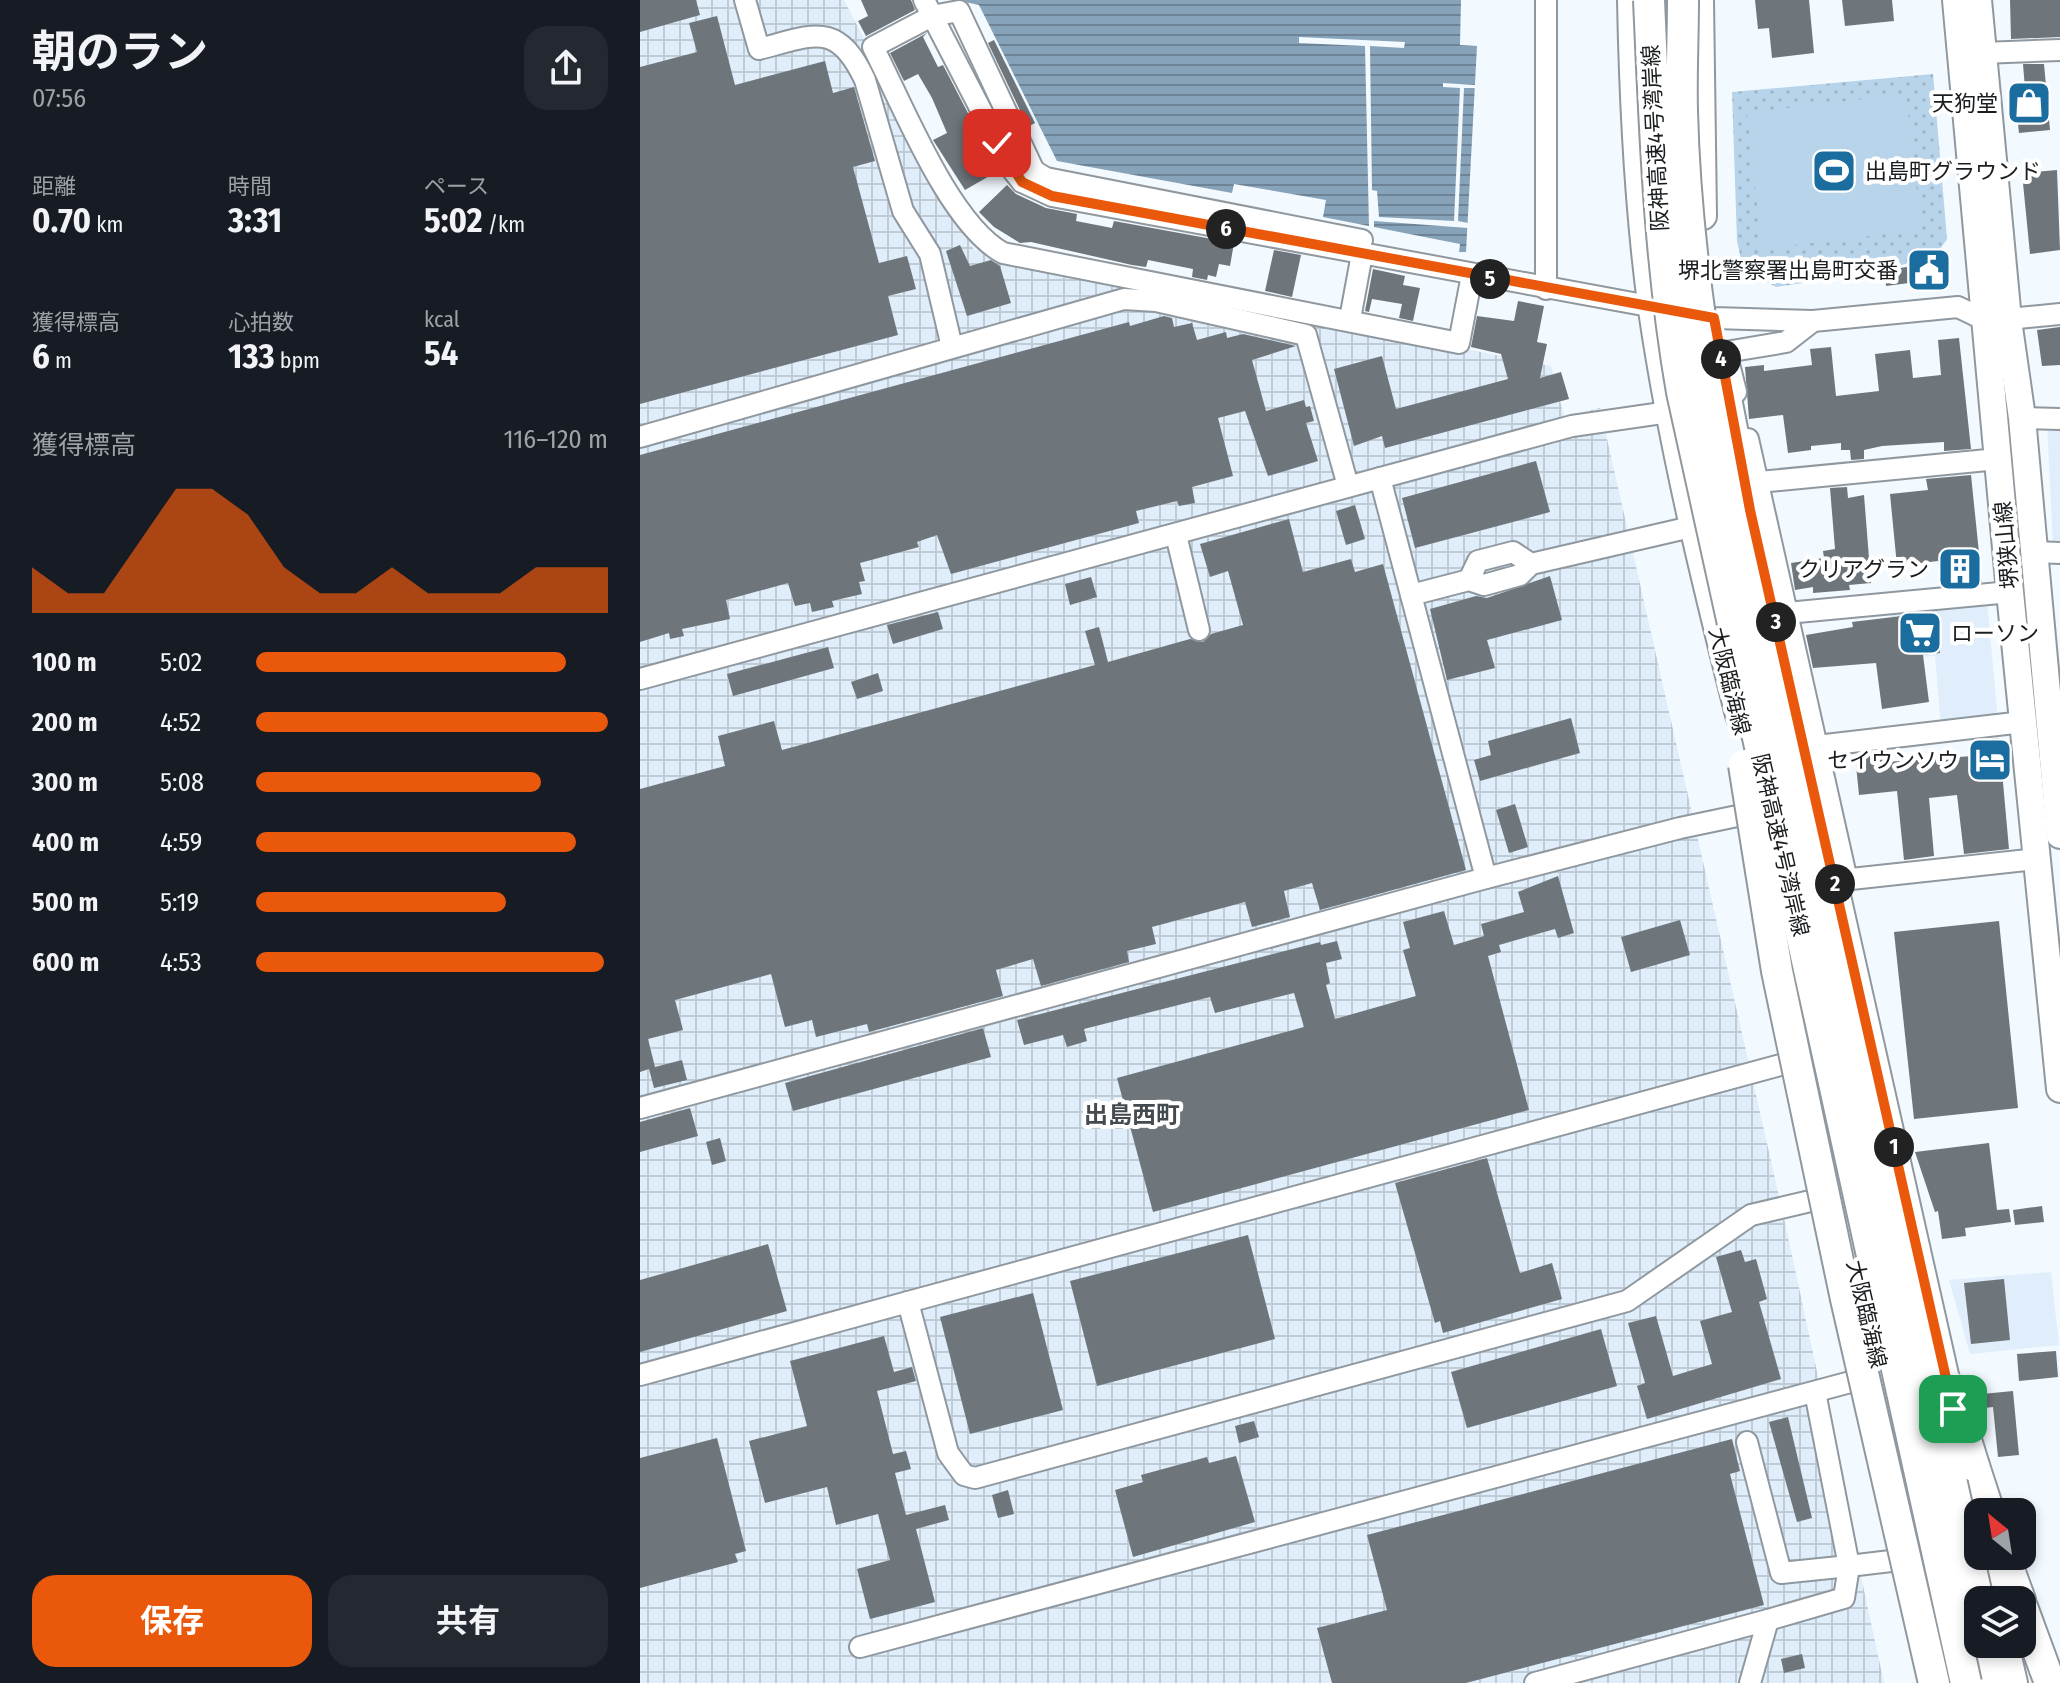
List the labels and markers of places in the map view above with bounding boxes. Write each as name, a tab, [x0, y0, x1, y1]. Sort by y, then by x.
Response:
shop icon: 天狗堂	[2005, 79, 2053, 127]
place label: 天狗堂	[1932, 90, 1998, 117]
pin	[963, 109, 1031, 177]
sports icon: 出島町グラウンド	[1810, 147, 1858, 195]
place label: 出島町グラウンド	[1865, 158, 2041, 185]
pin: 6	[1206, 209, 1246, 249]
public building icon: 堺北警察署出島町交番	[1905, 246, 1953, 294]
place label: 堺北警察署出島町交番	[1678, 257, 1898, 284]
pin: 5	[1470, 259, 1510, 299]
pin: 4	[1701, 339, 1741, 379]
building icon: クリアグラン	[1936, 545, 1984, 593]
place label: クリアグラン	[1798, 556, 1929, 583]
pin: 3	[1756, 602, 1796, 642]
supermarket icon: ローソン	[1896, 609, 1944, 657]
place label: ローソン	[1951, 620, 2039, 647]
hotel icon: セイウンソウ	[1966, 736, 2014, 784]
place label: セイウンソウ	[1827, 747, 1959, 774]
pin: 2	[1815, 864, 1855, 904]
pin: 1	[1874, 1127, 1914, 1167]
pin	[1919, 1375, 1987, 1443]

